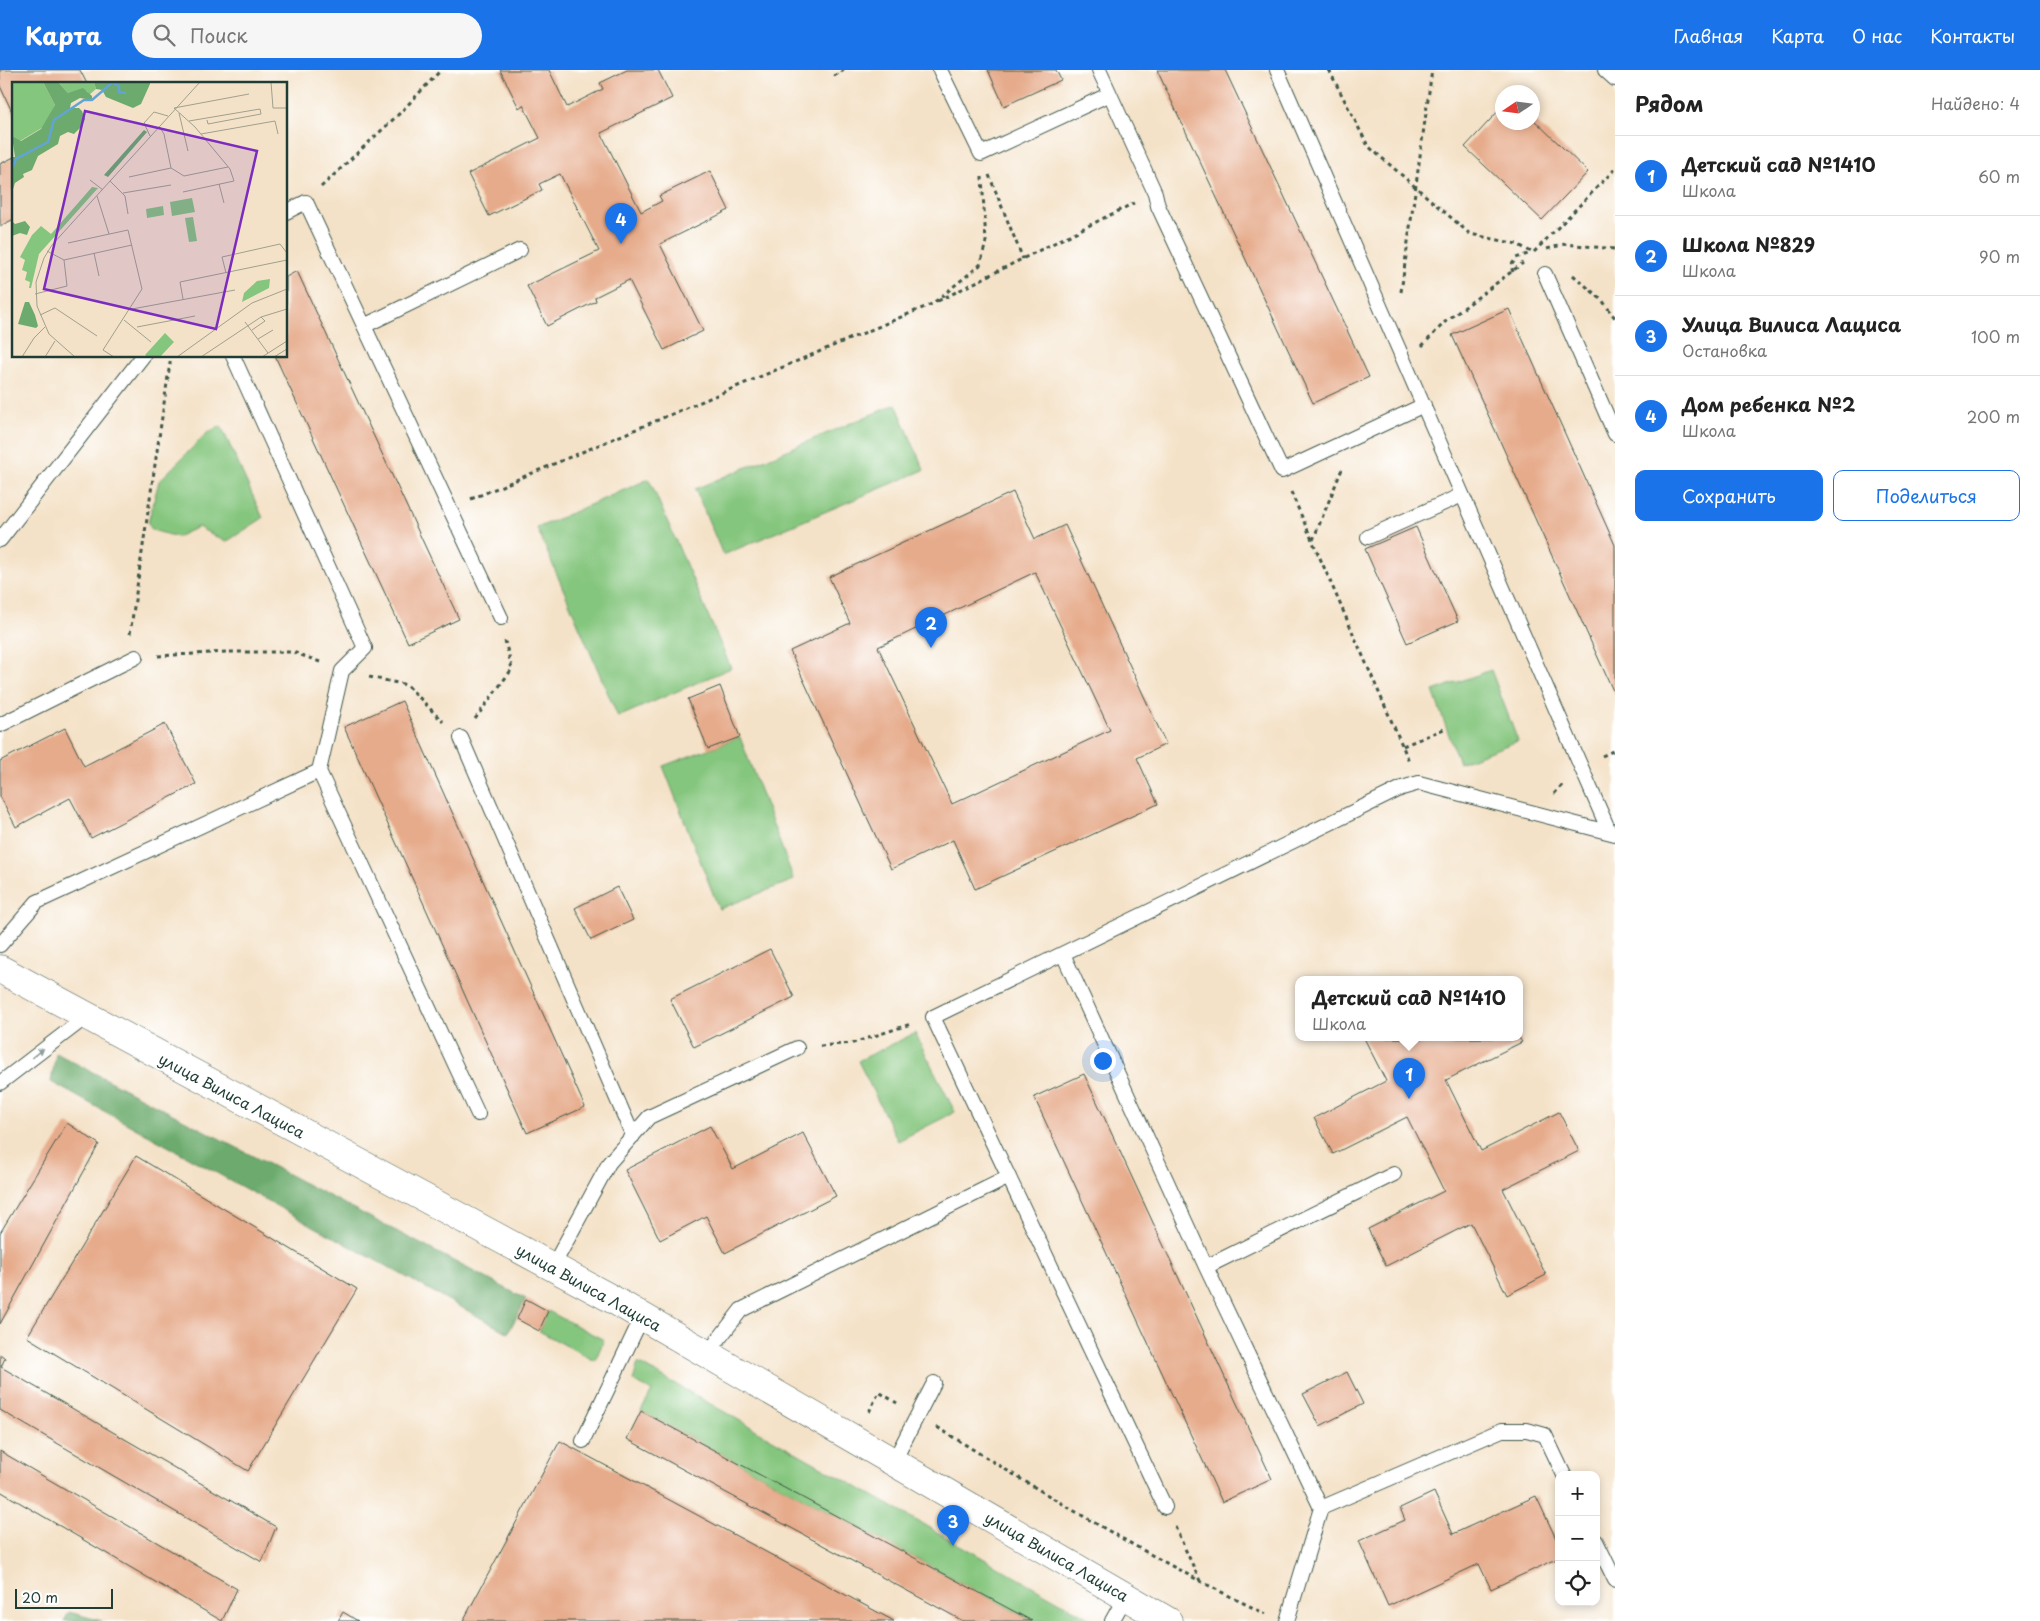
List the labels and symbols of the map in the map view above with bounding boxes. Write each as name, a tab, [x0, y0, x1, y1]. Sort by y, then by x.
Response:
inset map	[12, 82, 288, 358]
north arrow	[1495, 85, 1540, 130]
pin: 4	[605, 203, 637, 244]
pin: 2	[915, 607, 947, 648]
one-way arrow	[31, 1047, 44, 1058]
street label: улица Вилиса Лациса	[155, 1047, 310, 1144]
your location	[1090, 1048, 1116, 1074]
pin: 1	[1393, 1058, 1425, 1099]
street label: улица Вилиса Лациса	[512, 1238, 666, 1337]
pin: 3	[937, 1505, 969, 1546]
street label: улица Вилиса Лациса	[981, 1505, 1134, 1607]
scale bar	[15, 1586, 112, 1609]

